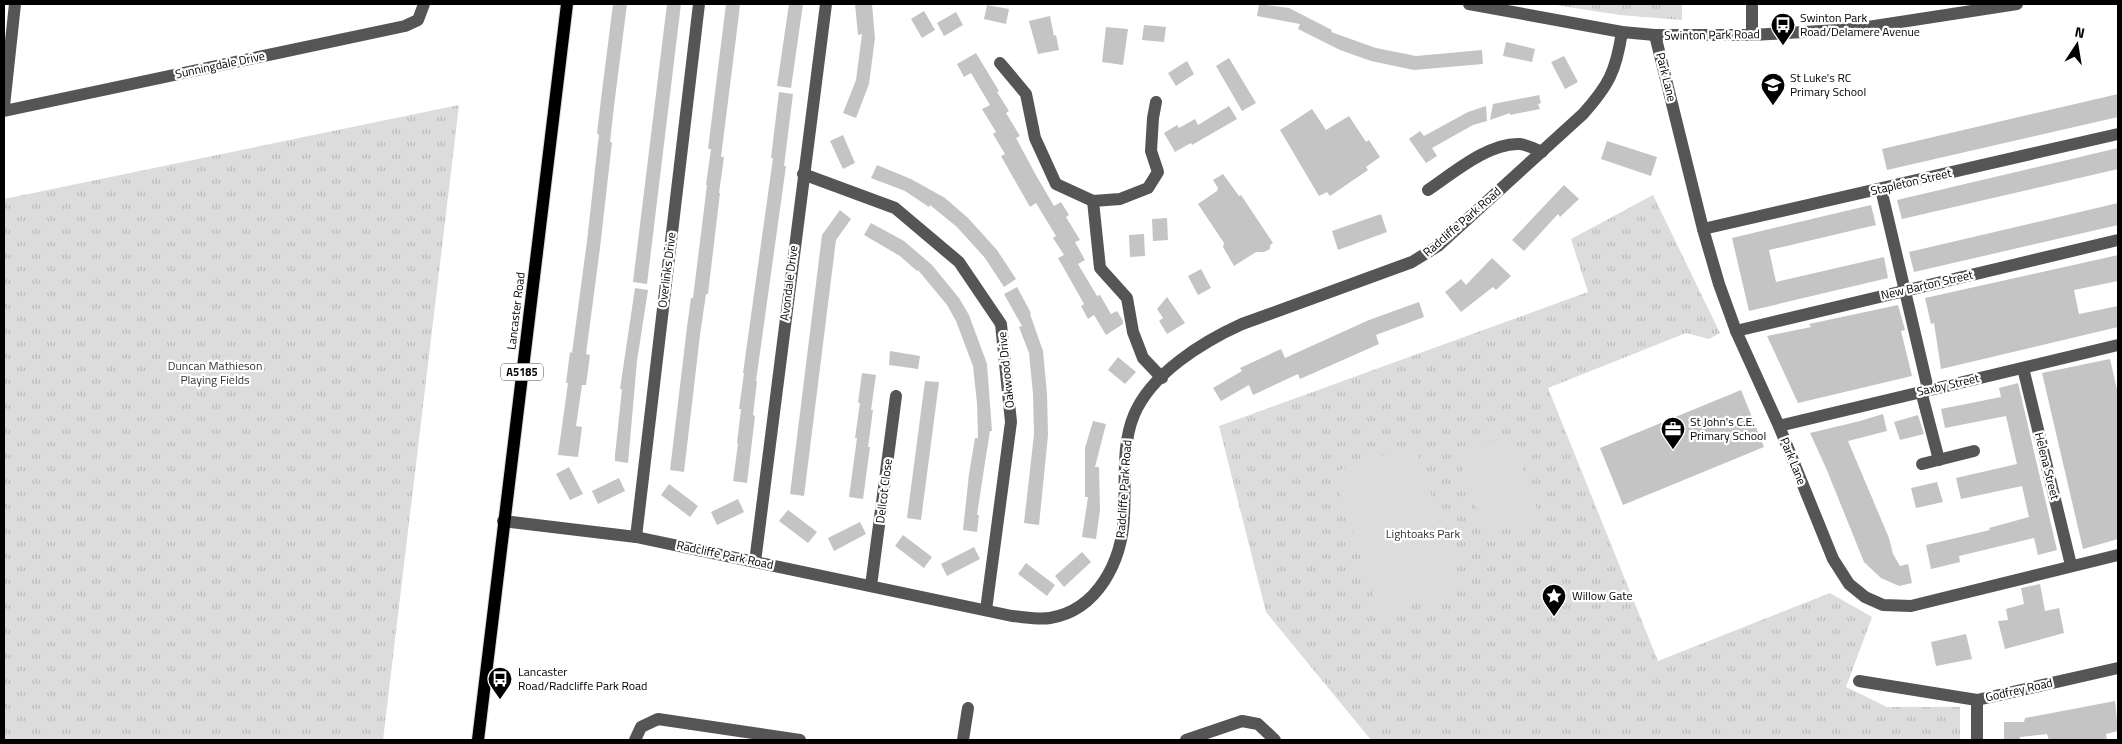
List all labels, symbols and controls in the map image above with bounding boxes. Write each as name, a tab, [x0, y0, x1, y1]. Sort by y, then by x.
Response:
place label: Swinton Park Road/Delamere Avenue	[1800, 8, 1920, 41]
bus stop icon: Swinton Park Road/Delamere Avenue	[1770, 12, 1796, 46]
north arrow	[2052, 20, 2102, 70]
text: N	[2073, 21, 2087, 43]
street label: Swinton Park Road	[1664, 24, 1760, 45]
street label: Sunningdale Drive	[173, 46, 266, 83]
street label: Park Lane	[1651, 50, 1682, 103]
place label: St Luke's RC Primary School	[1790, 68, 1866, 101]
school or university icon: St Luke's RC Primary School	[1760, 72, 1786, 106]
street label: Stapleton Street	[1869, 163, 1954, 200]
street label: Radcliffe Park Road	[1418, 182, 1505, 261]
street label: Overlinks Drive	[652, 231, 681, 309]
street label: Avondale Drive	[774, 244, 803, 322]
street label: New Barton Street	[1879, 265, 1976, 304]
street label: Lancaster Road	[501, 271, 530, 351]
street label: Oakwood Drive	[992, 331, 1019, 409]
park label: Duncan Mathieson Playing Fields	[168, 356, 262, 389]
road number: A5185	[501, 364, 543, 381]
street label: Saxby Street	[1915, 368, 1982, 401]
place label: St John's C.E. Primary School	[1690, 412, 1766, 445]
office icon: St John's C.E. Primary School	[1660, 416, 1686, 450]
street label: Helena Street	[2030, 430, 2065, 502]
street label: Park Lane	[1775, 434, 1812, 487]
street label: Radcliffe Park Road	[1111, 439, 1136, 539]
street label: Dellcot Close	[870, 458, 897, 524]
park label: Lightoaks Park	[1386, 524, 1460, 543]
street label: Radcliffe Park Road	[675, 535, 775, 574]
place icon: Willow Gate	[1541, 583, 1567, 617]
place label: Willow Gate	[1572, 586, 1633, 605]
place label: Lancaster Road/Radcliffe Park Road	[518, 662, 647, 695]
bus stop icon: Lancaster Road/Radcliffe Park Road	[487, 666, 513, 700]
street label: Godfrey Road	[1983, 673, 2054, 706]

